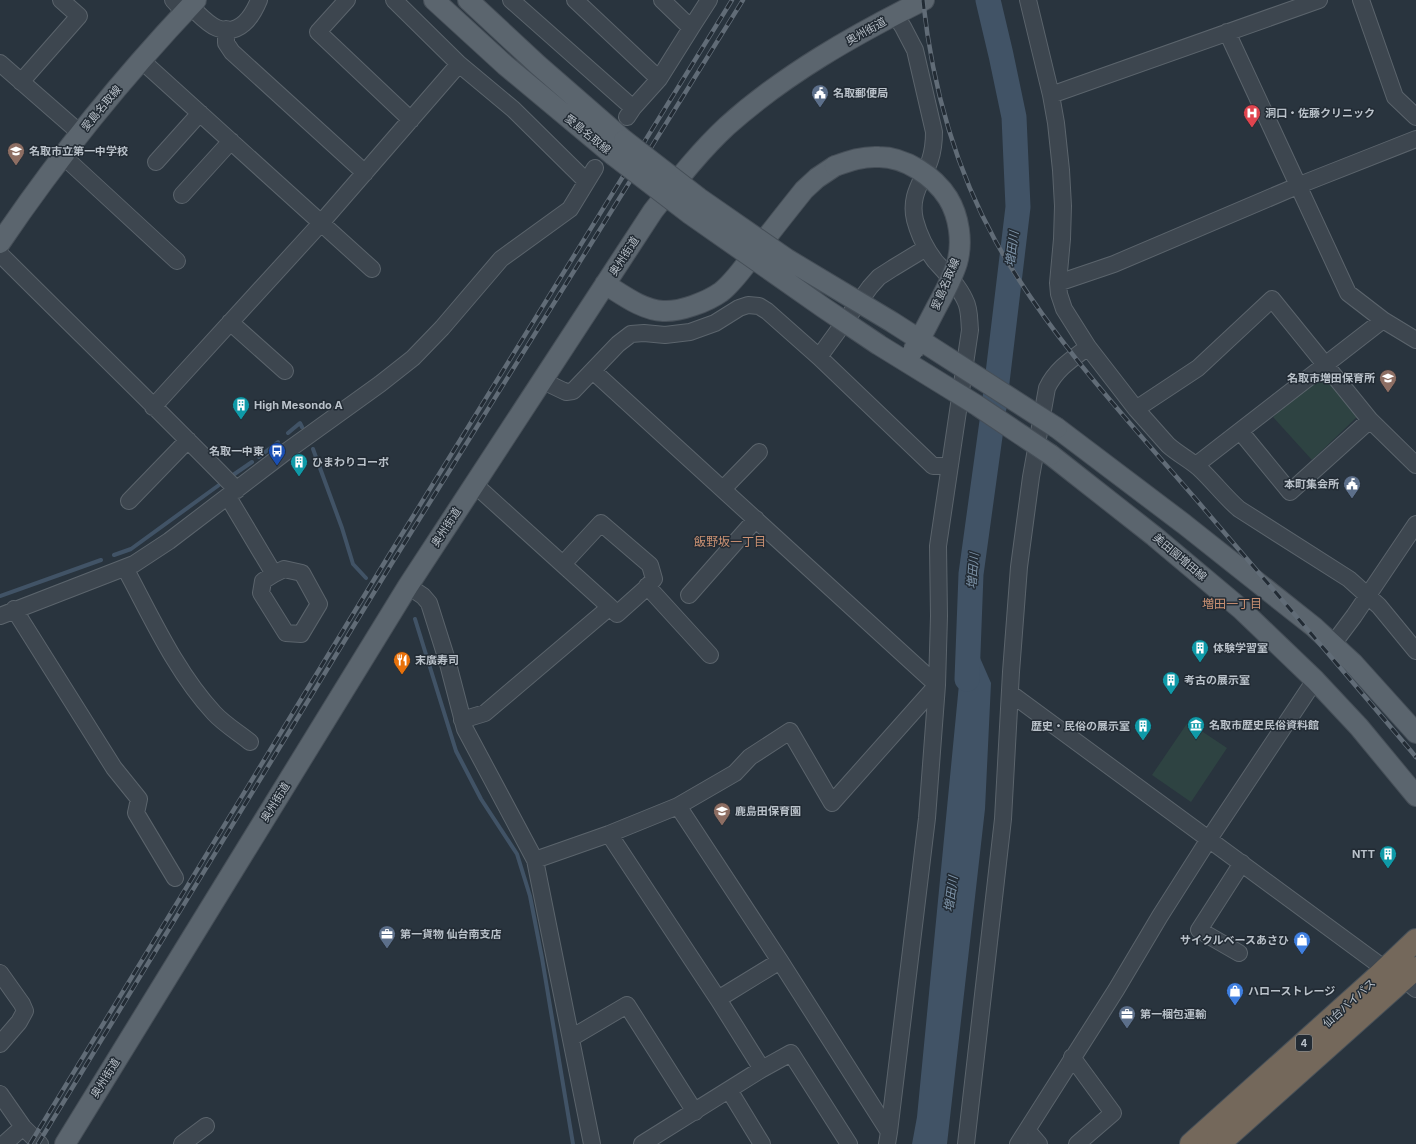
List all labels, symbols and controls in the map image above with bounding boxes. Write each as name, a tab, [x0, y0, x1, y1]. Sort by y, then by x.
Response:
street label: 奥州街道	[843, 14, 889, 48]
street label: 愛島名取線	[78, 82, 124, 134]
public building icon: 名取郵便局	[810, 83, 830, 108]
place label: 名取郵便局	[833, 86, 888, 100]
hospital icon: 洞口・佐藤クリニック	[1242, 103, 1262, 128]
place label: 洞口・佐藤クリニック	[1265, 106, 1375, 120]
street label: 愛島名取線	[562, 111, 614, 157]
school or university icon: 名取市立第一中学校	[6, 141, 26, 166]
place label: 名取市立第一中学校	[29, 144, 128, 158]
water label: 増田川	[1002, 228, 1021, 268]
street label: 奥州街道	[606, 234, 642, 278]
street label: 愛島名取線	[928, 256, 962, 312]
school or university icon: 名取市増田保育所	[1378, 368, 1398, 393]
place label: 名取市増田保育所	[1287, 371, 1375, 385]
building icon: High Mesondo A	[231, 395, 251, 420]
place label: High Mesondo A	[254, 398, 343, 412]
bus stop icon: 名取一中東	[267, 441, 287, 466]
place label: 名取一中東	[209, 444, 264, 458]
building icon: ひまわりコーポ	[289, 452, 309, 477]
place label: ひまわりコーポ	[312, 455, 389, 469]
public building icon: 本町集会所	[1342, 474, 1362, 499]
place label: 本町集会所	[1284, 477, 1339, 491]
street label: 奥州街道	[428, 505, 464, 549]
street label: 美田園増田線	[1150, 530, 1210, 584]
district label: 飯野坂一丁目	[694, 534, 766, 549]
water label: 増田川	[963, 550, 982, 590]
district label: 増田一丁目	[1202, 596, 1262, 611]
building icon: 体験学習室	[1190, 638, 1210, 663]
place label: 体験学習室	[1213, 641, 1268, 655]
restaurant icon: 末廣寿司	[392, 650, 412, 675]
place label: 末廣寿司	[415, 653, 459, 667]
building icon: 考古の展示室	[1161, 670, 1181, 695]
place label: 考古の展示室	[1184, 673, 1250, 687]
museum icon: 名取市歴史民俗資料館	[1186, 715, 1206, 740]
building icon: 歴史・民俗の展示室	[1133, 716, 1153, 741]
place label: 名取市歴史民俗資料館	[1209, 718, 1319, 732]
place label: 歴史・民俗の展示室	[1031, 719, 1130, 733]
street label: 奥州街道	[257, 780, 293, 824]
school or university icon: 鹿島田保育園	[712, 801, 732, 826]
place label: 鹿島田保育園	[735, 804, 801, 818]
building icon: NTT	[1378, 844, 1398, 869]
place label: NTT	[1352, 847, 1375, 861]
water label: 増田川	[941, 873, 961, 913]
office icon: 第一貨物 仙台南支店	[377, 924, 397, 949]
place label: 第一貨物 仙台南支店	[400, 927, 502, 941]
shop icon: サイクルベースあさひ	[1292, 930, 1312, 955]
place label: サイクルベースあさひ	[1180, 933, 1289, 947]
street label: 仙台バイパス	[1320, 976, 1378, 1030]
shop icon: ハローストレージ	[1225, 981, 1245, 1006]
place label: ハローストレージ	[1248, 984, 1335, 998]
office icon: 第一梱包運輸	[1117, 1004, 1137, 1029]
place label: 第一梱包運輸	[1140, 1007, 1207, 1021]
road number: 4	[1296, 1035, 1312, 1051]
street label: 奥州街道	[87, 1056, 123, 1100]

